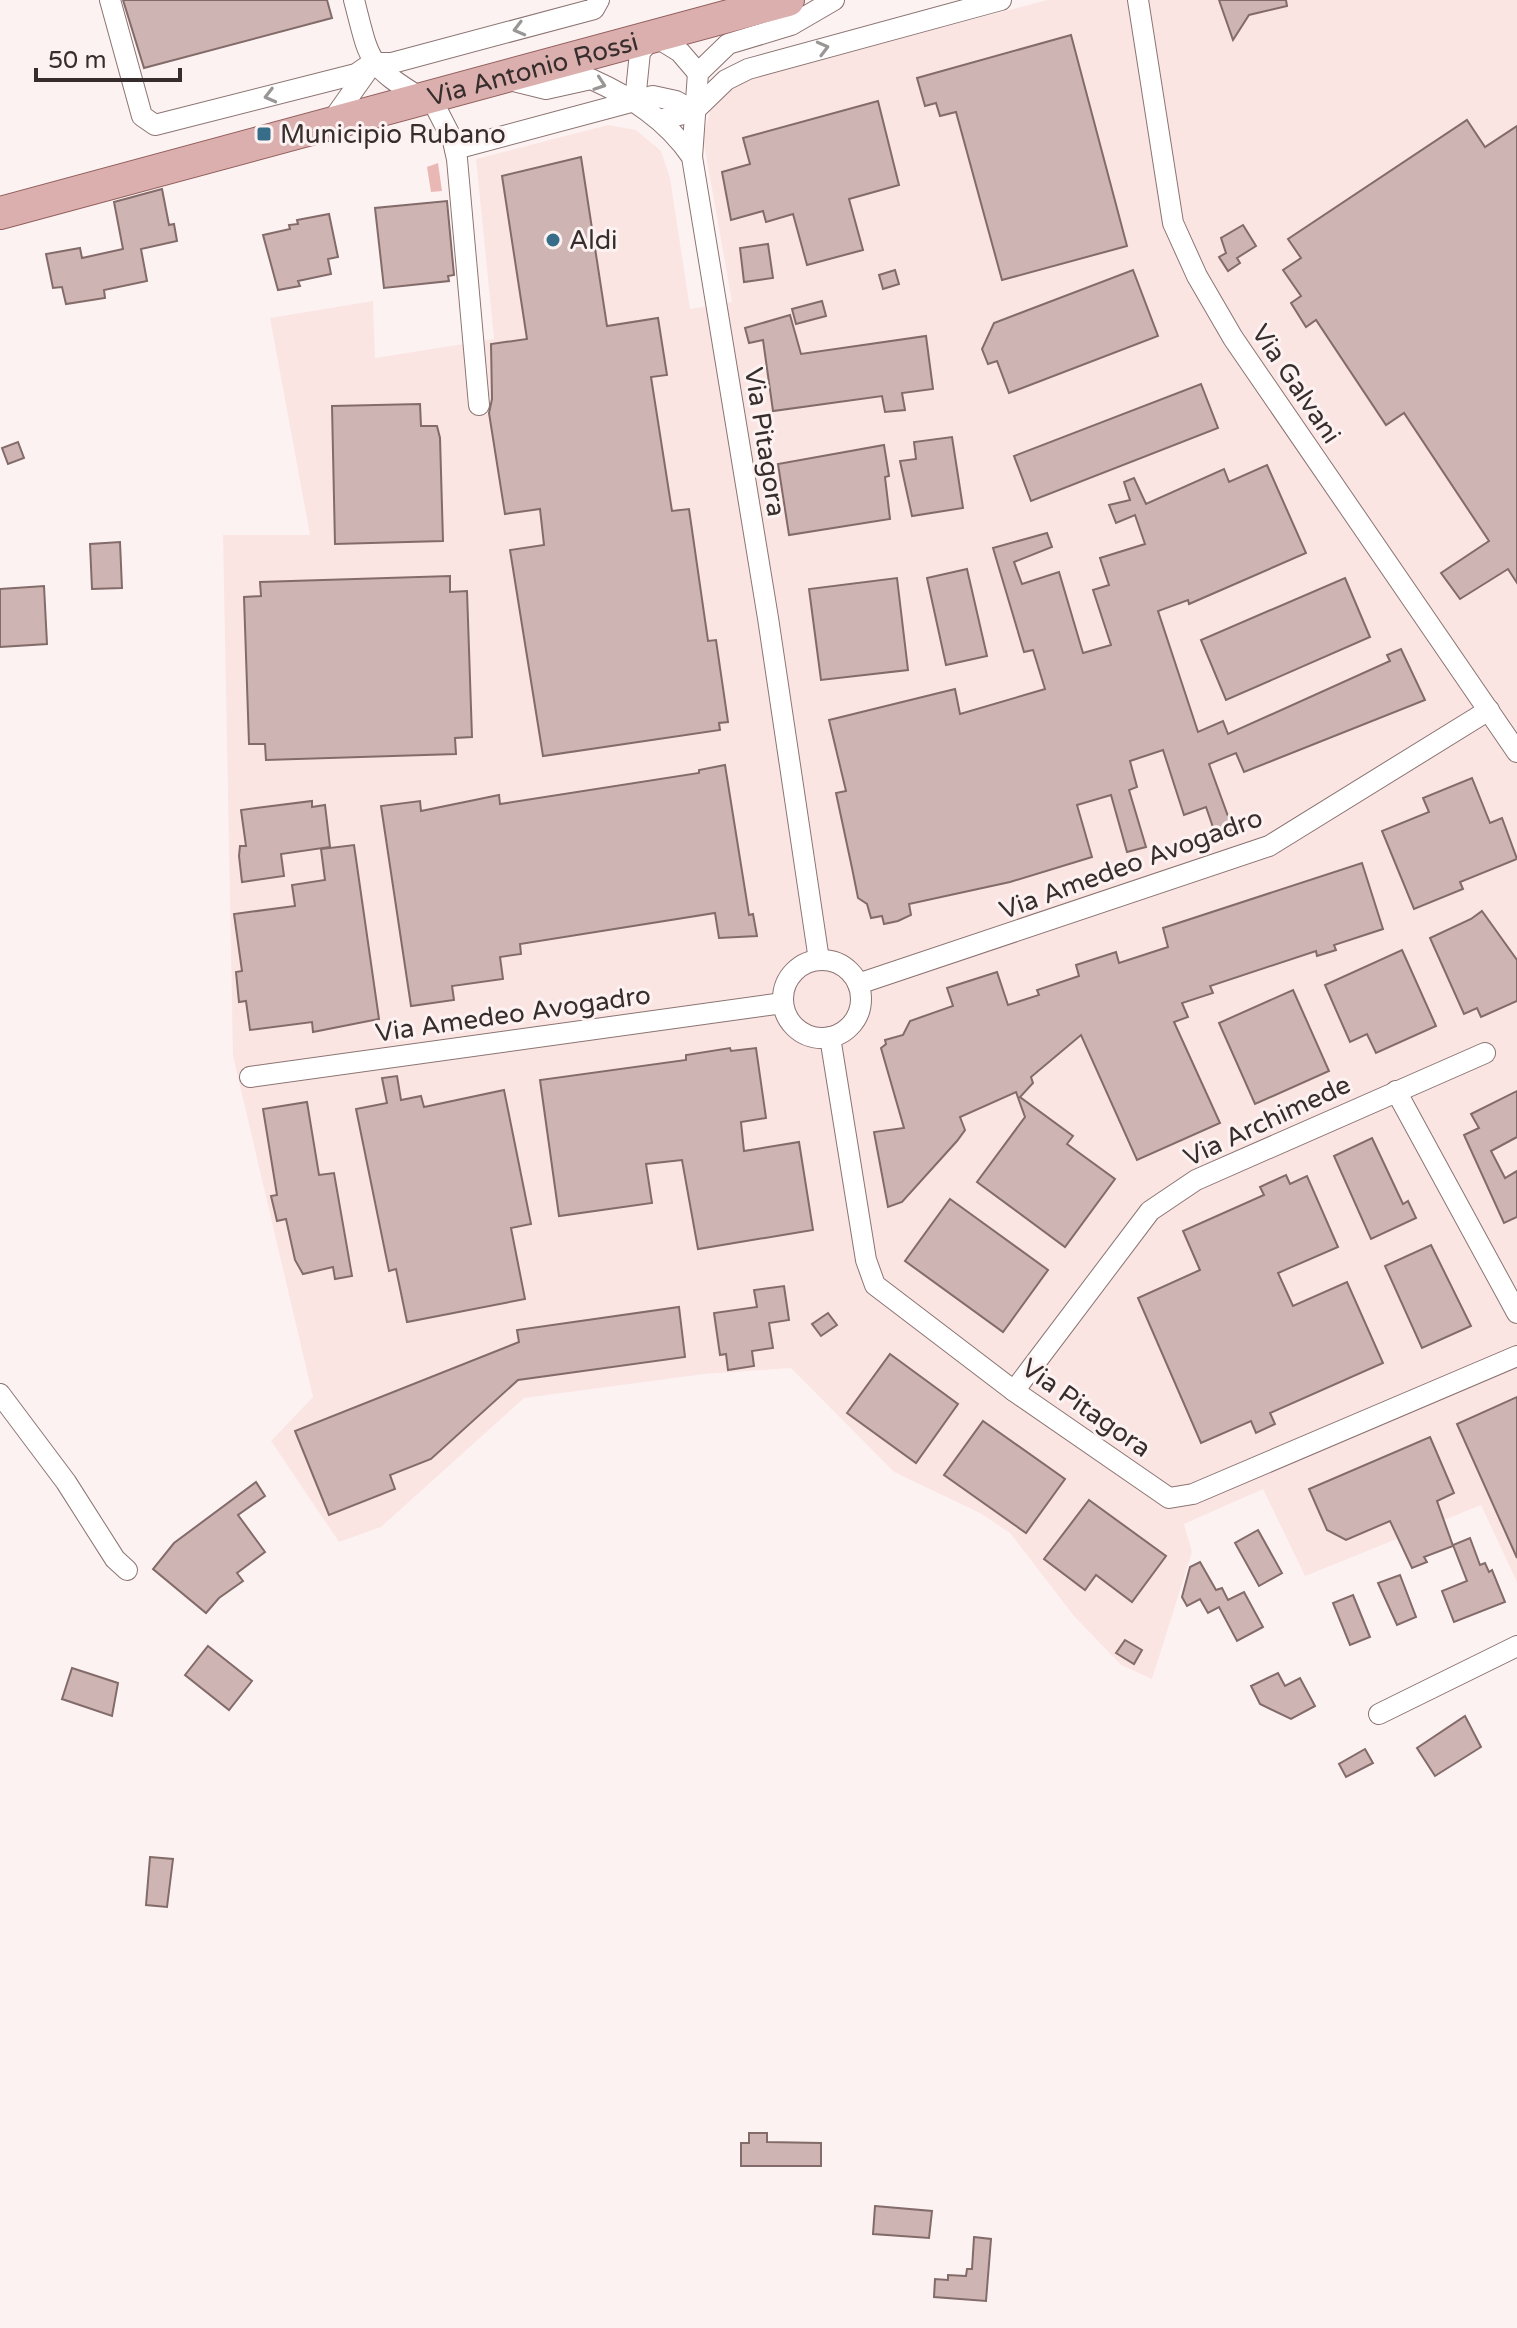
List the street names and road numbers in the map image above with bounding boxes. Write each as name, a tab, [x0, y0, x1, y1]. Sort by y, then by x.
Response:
street label: Via Antonio Rossi	[424, 26, 642, 112]
street label: Via Galvani	[1245, 319, 1347, 449]
street label: Via Pitagora	[738, 365, 792, 519]
street label: Via Amedeo Avogadro	[995, 802, 1267, 926]
street label: Via Amedeo Avogadro	[373, 979, 653, 1049]
street label: Via Archimede	[1179, 1069, 1355, 1173]
street label: Via Pitagora	[1015, 1352, 1157, 1464]

